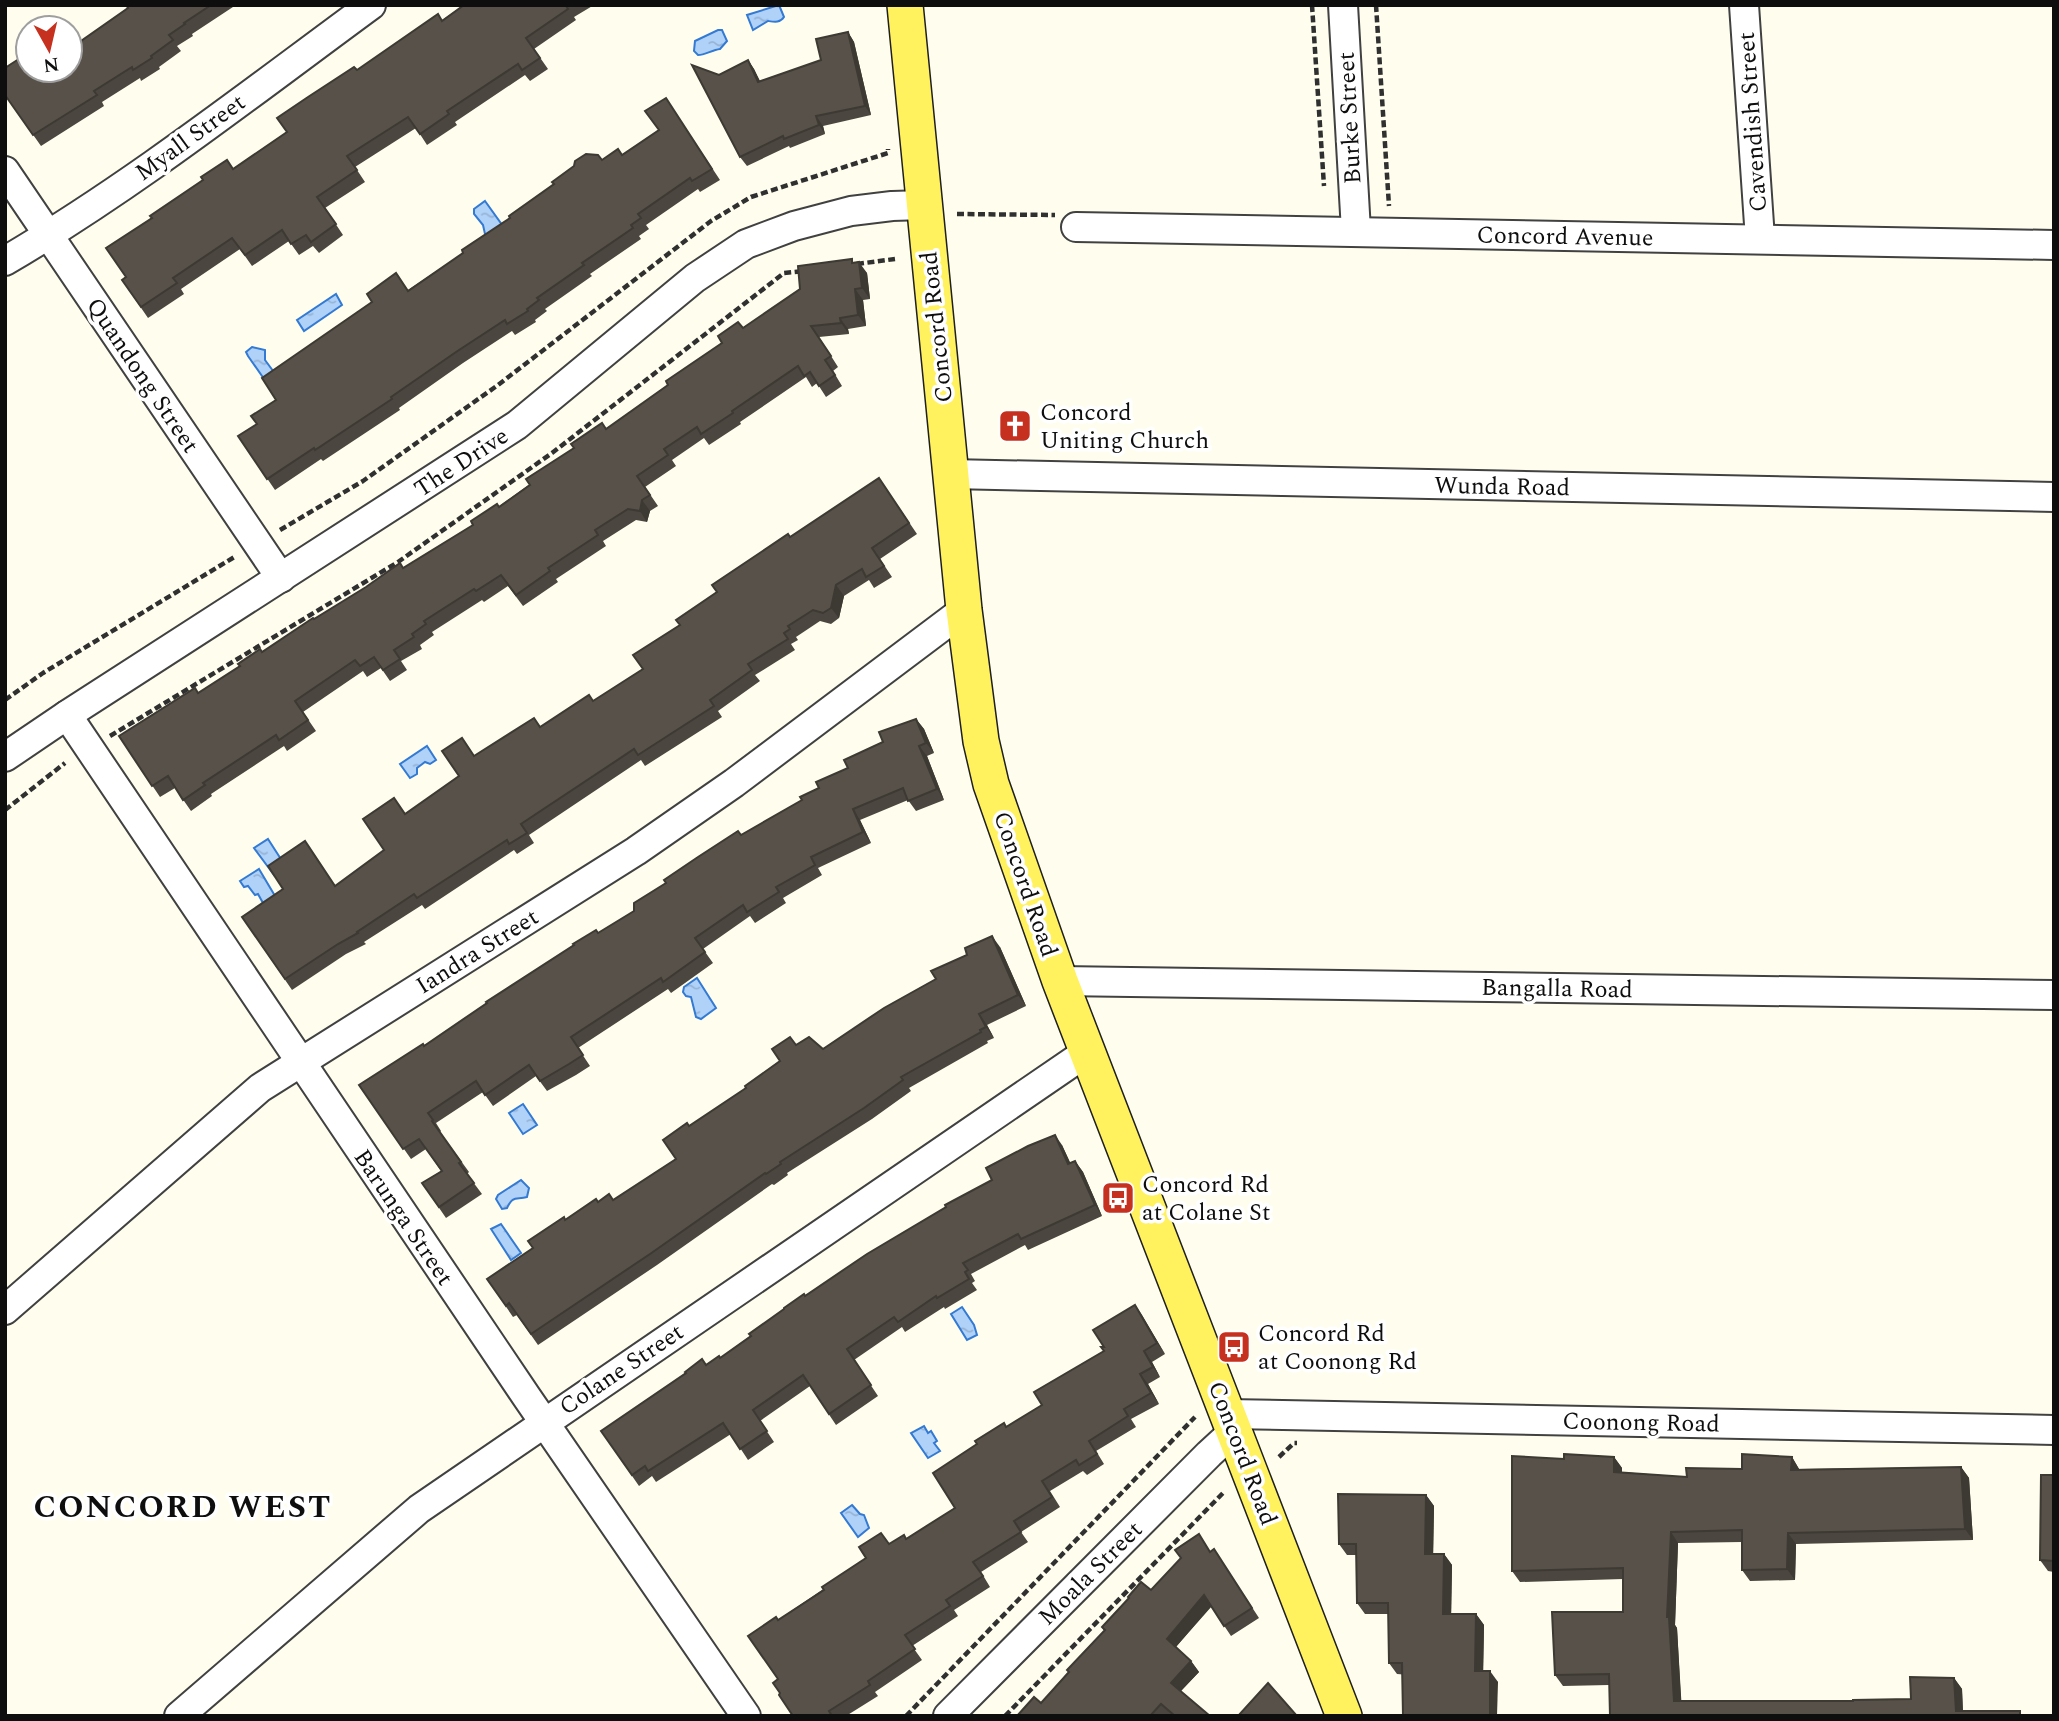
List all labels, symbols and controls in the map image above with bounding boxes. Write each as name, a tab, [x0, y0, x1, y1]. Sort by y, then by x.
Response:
north arrow	[14, 14, 84, 84]
street label: Cavendish Street	[1729, 31, 1777, 213]
text: N	[41, 49, 61, 80]
street label: Burke Street	[1329, 51, 1371, 185]
street label: Myall Street	[128, 85, 253, 190]
street label: Concord Avenue	[1476, 217, 1654, 257]
street label: Concord Road	[911, 250, 963, 404]
street label: Quandong Street	[77, 291, 208, 461]
place label: Concord Uniting Church	[1040, 395, 1209, 459]
church icon: Concord Uniting Church	[996, 407, 1034, 445]
street label: The Drive	[407, 419, 516, 507]
street label: Wunda Road	[1434, 468, 1570, 506]
street label: Concord Road	[983, 807, 1067, 962]
street label: Iandra Street	[409, 900, 546, 1004]
street label: Bangalla Road	[1481, 970, 1633, 1008]
street label: Barunga Street	[344, 1142, 462, 1293]
place label: Concord Rd at Colane St	[1142, 1167, 1270, 1231]
bus stop icon: Concord Rd at Colane St	[1099, 1179, 1137, 1217]
street label: Colane Street	[552, 1315, 691, 1425]
place label: Concord Rd at Coonong Rd	[1258, 1316, 1417, 1380]
bus stop icon: Concord Rd at Coonong Rd	[1215, 1328, 1253, 1366]
street label: Concord Road	[1198, 1376, 1286, 1531]
street label: Coonong Road	[1562, 1404, 1720, 1442]
district label: CONCORD WEST	[34, 1483, 332, 1532]
street label: Moala Street	[1030, 1513, 1151, 1634]

